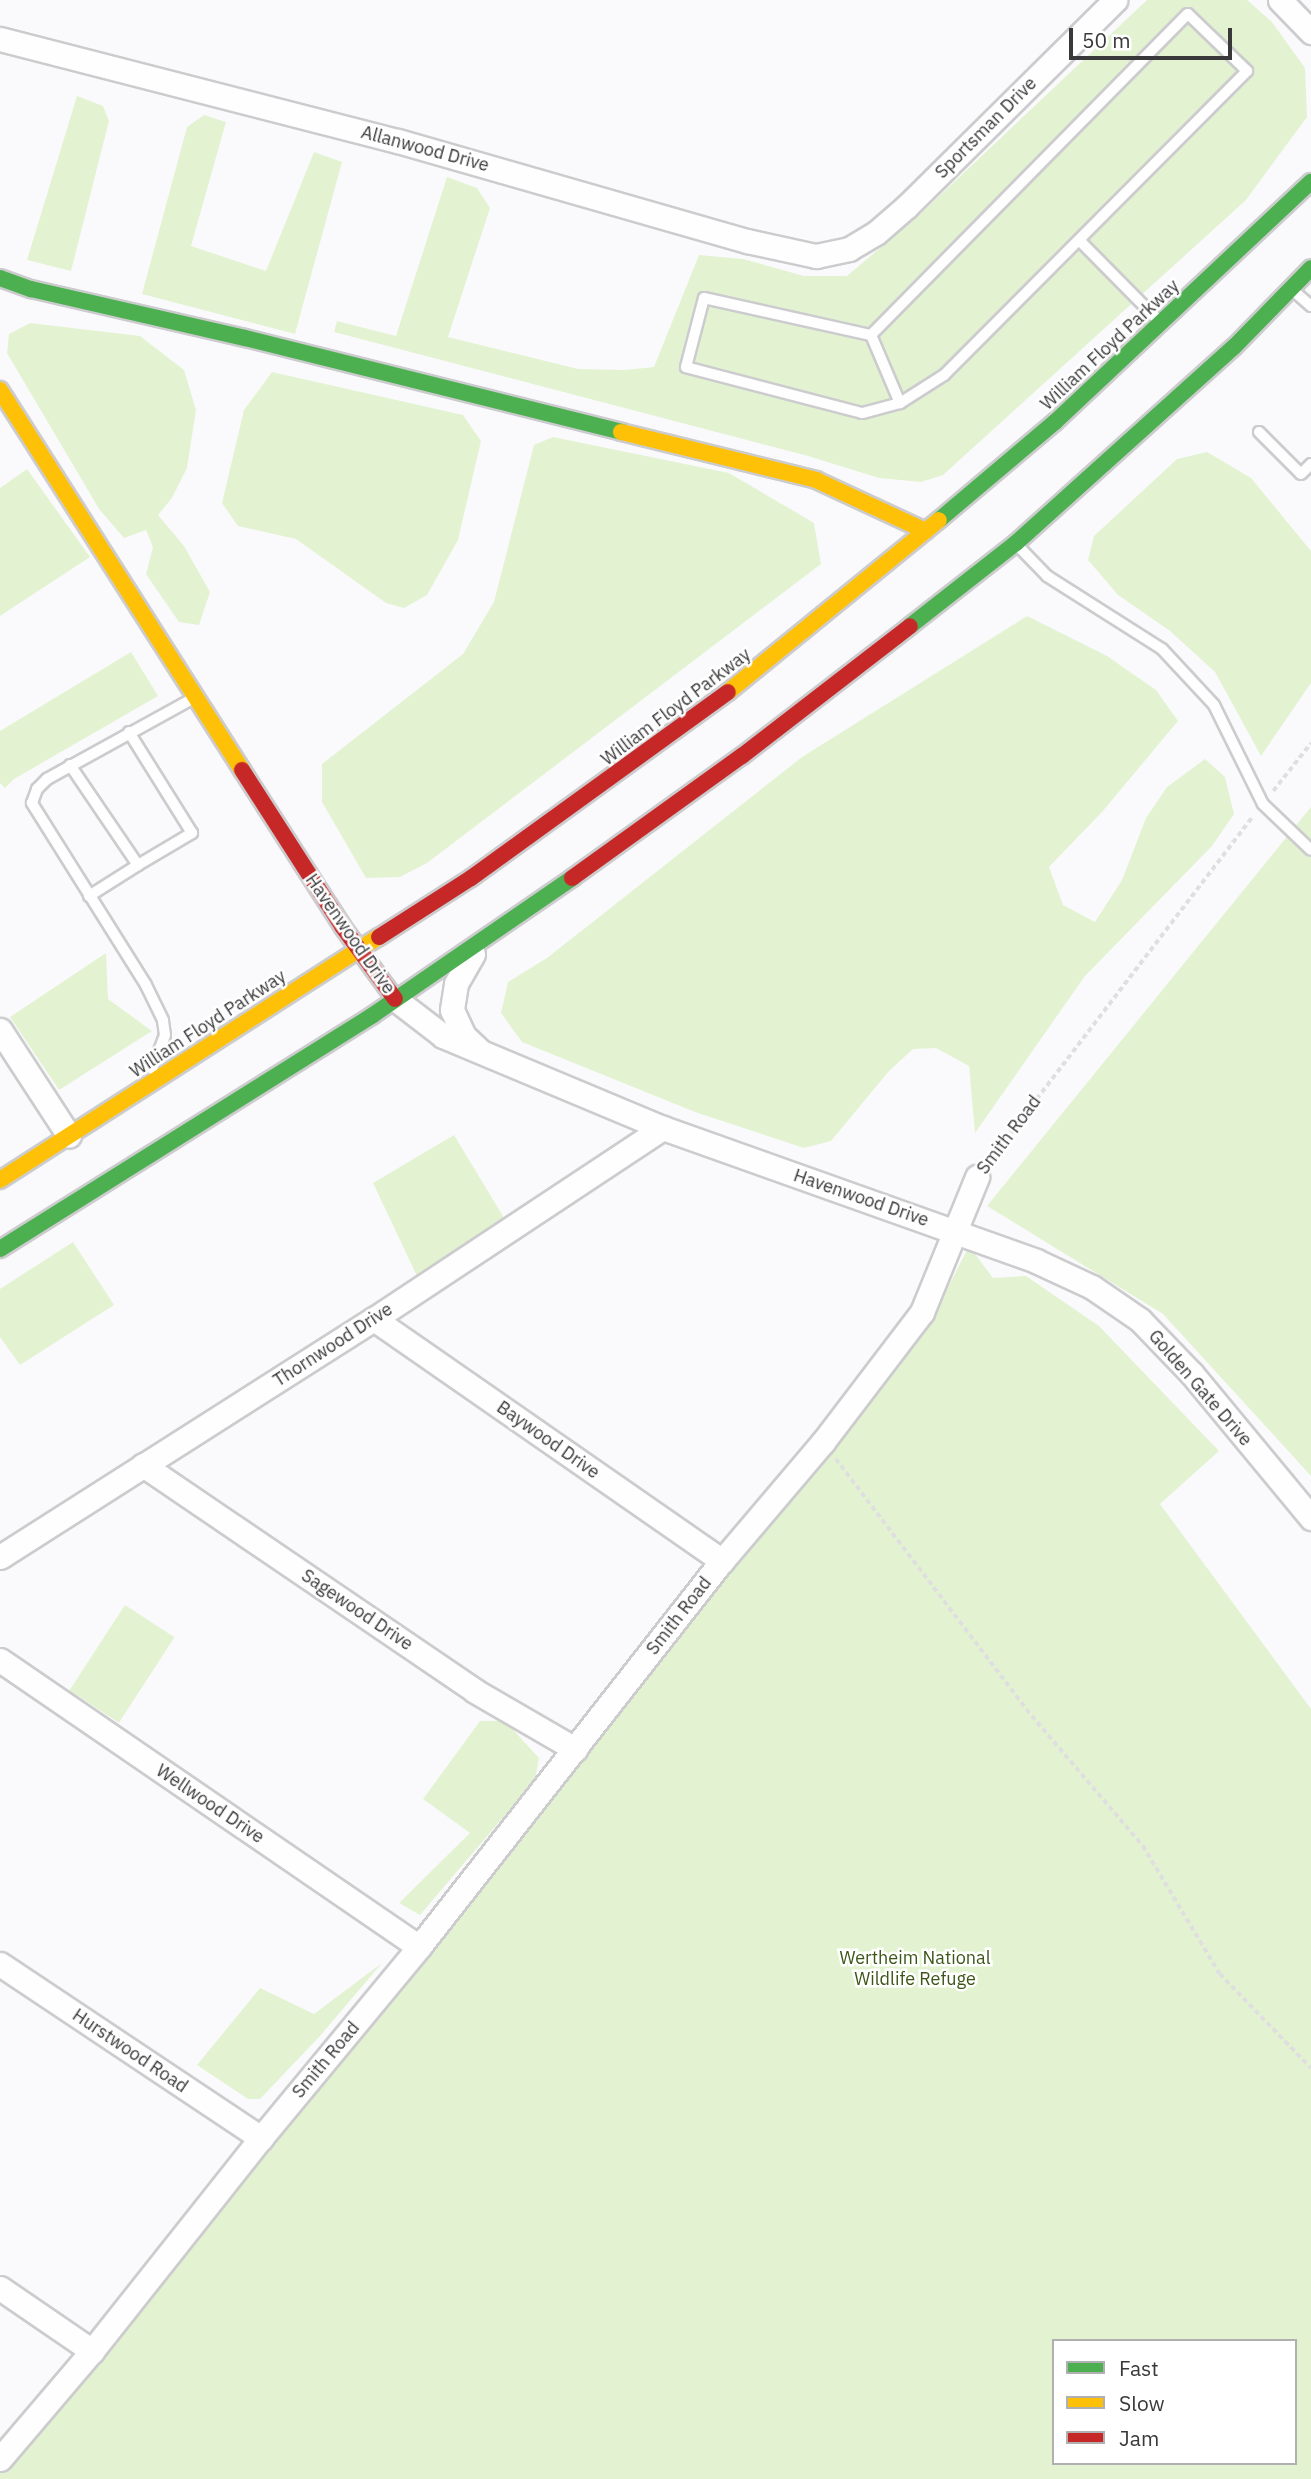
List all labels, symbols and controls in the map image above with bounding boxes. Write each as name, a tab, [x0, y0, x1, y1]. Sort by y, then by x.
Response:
scale bar	[1073, 14, 1236, 58]
text: 50 m	[1082, 26, 1131, 54]
street label: Sportsman Drive	[931, 73, 1041, 183]
street label: Allanwood Drive	[359, 122, 491, 176]
street label: William Floyd Parkway	[1036, 275, 1184, 415]
street label: William Floyd Parkway	[597, 644, 755, 770]
street label: Havenwood Drive	[301, 870, 399, 998]
street label: William Floyd Parkway	[126, 966, 290, 1082]
street label: Smith Road	[972, 1091, 1046, 1179]
street label: Havenwood Drive	[791, 1165, 931, 1231]
street label: Thornwood Drive	[269, 1298, 397, 1392]
street label: Golden Gate Drive	[1144, 1326, 1256, 1450]
street label: Baywood Drive	[492, 1397, 604, 1483]
street label: Sagewood Drive	[297, 1565, 417, 1655]
street label: Smith Road	[642, 1573, 716, 1659]
street label: Wellwood Drive	[152, 1760, 268, 1848]
park label: Wertheim National Wildlife Refuge	[839, 1948, 991, 1990]
street label: Hurstwood Road	[68, 2004, 192, 2098]
street label: Smith Road	[288, 2017, 364, 2103]
legend	[1052, 2339, 1297, 2465]
text: Fast	[1119, 2354, 1159, 2382]
text: Slow	[1119, 2389, 1165, 2417]
text: Jam	[1119, 2424, 1159, 2452]

